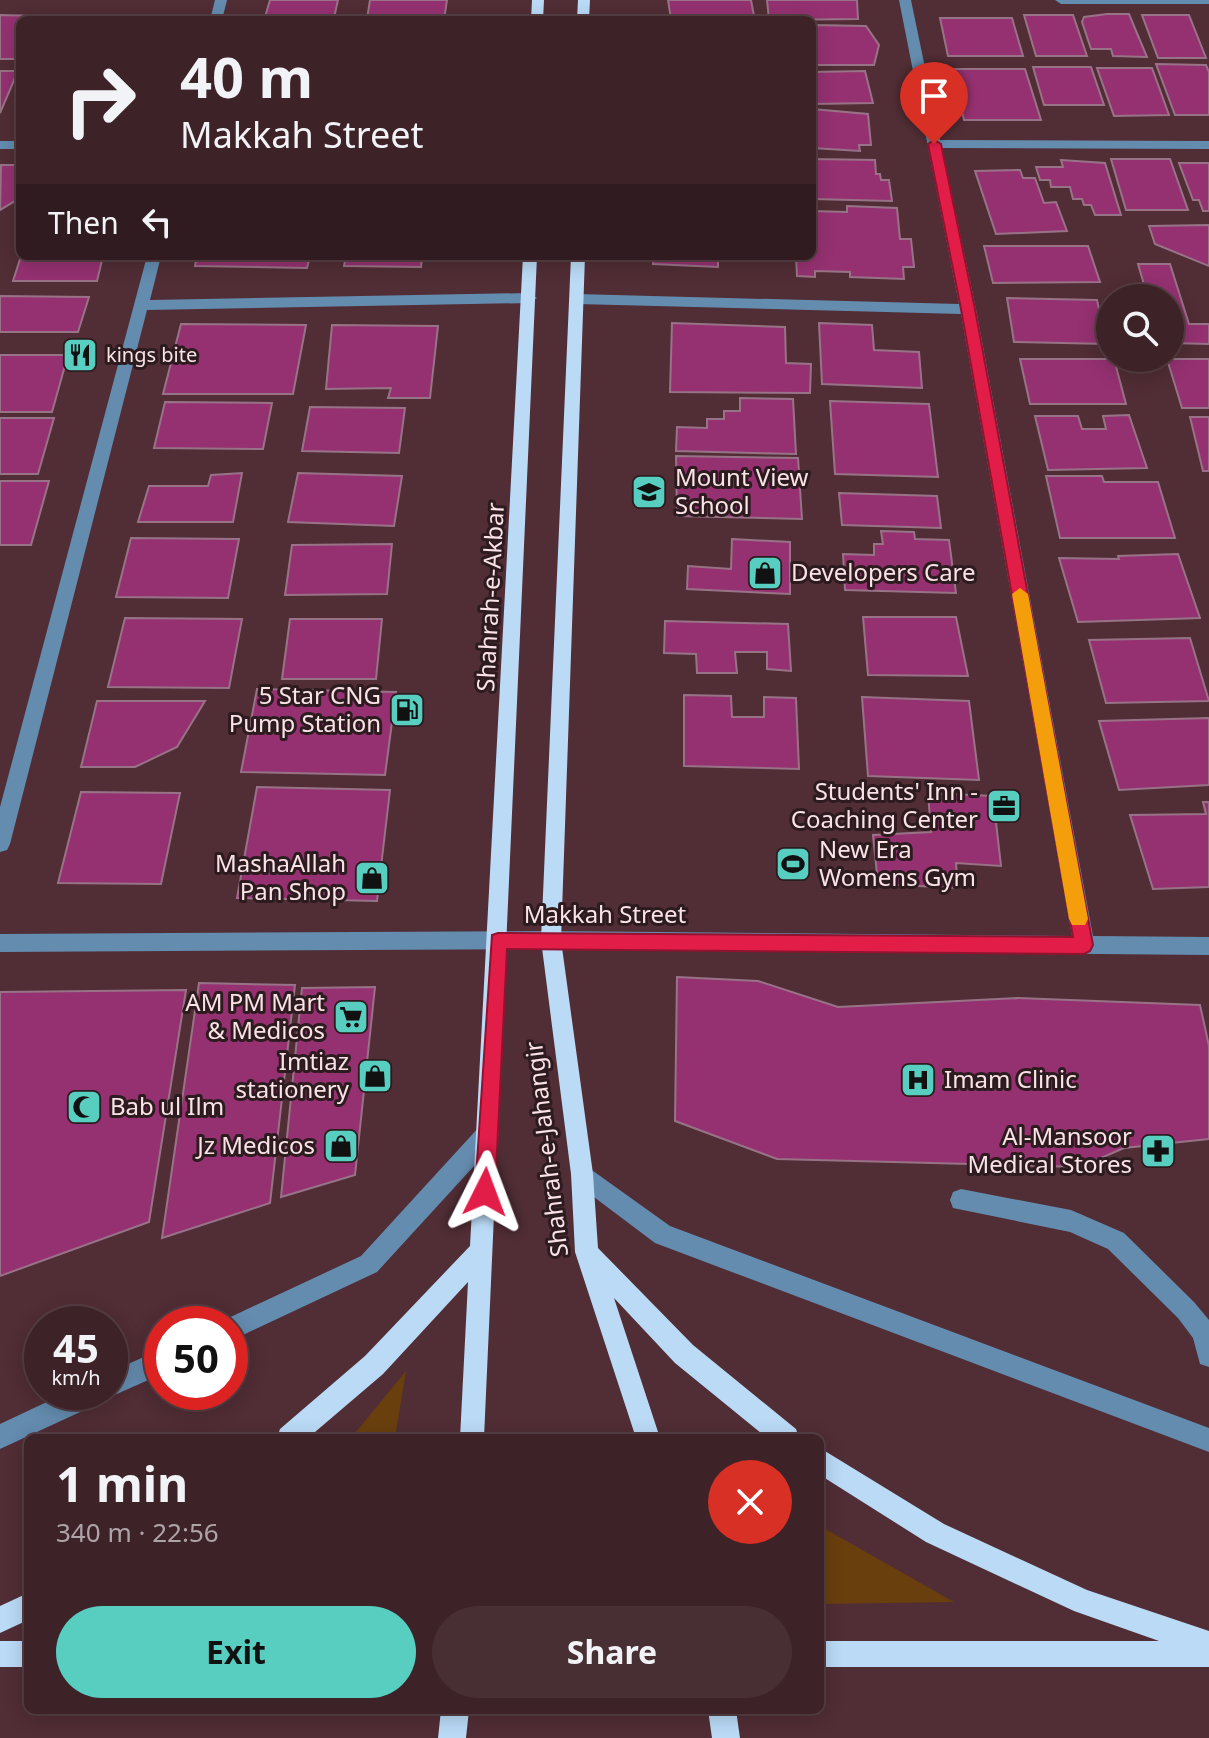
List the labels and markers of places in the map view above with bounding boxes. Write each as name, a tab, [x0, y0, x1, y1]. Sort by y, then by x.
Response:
pin	[900, 62, 968, 144]
restaurant icon: kings bite	[61, 336, 99, 374]
place label: kings bite	[106, 341, 197, 368]
place label: Mount View School	[675, 460, 809, 521]
school or university icon: Mount View School	[630, 473, 668, 511]
shop icon: Developers Care	[746, 554, 784, 592]
place label: Developers Care	[791, 555, 976, 588]
place label: 5 Star CNG Pump Station	[229, 678, 381, 739]
fuel station icon: 5 Star CNG Pump Station	[388, 691, 426, 729]
place label: Students' Inn - Coaching Center	[791, 774, 978, 835]
office icon: Students' Inn - Coaching Center	[985, 787, 1023, 825]
place label: New Era Womens Gym	[819, 832, 976, 893]
sports icon: New Era Womens Gym	[774, 845, 812, 883]
place label: MashaAllah Pan Shop	[215, 846, 346, 907]
shop icon: MashaAllah Pan Shop	[353, 859, 391, 897]
place label: AM PM Mart & Medicos	[185, 985, 325, 1046]
supermarket icon: AM PM Mart & Medicos	[332, 998, 370, 1036]
place label: Imtiaz stationery	[235, 1044, 350, 1105]
shop icon: Imtiaz stationery	[356, 1057, 394, 1095]
hospital icon: Imam Clinic	[899, 1061, 937, 1099]
place label: Imam Clinic	[944, 1062, 1077, 1095]
mosque icon: Bab ul Ilm	[65, 1088, 103, 1126]
place label: Bab ul Ilm	[110, 1089, 224, 1122]
place label: Al-Mansoor Medical Stores	[968, 1119, 1132, 1180]
shop icon: Jz Medicos	[322, 1127, 360, 1165]
place label: Jz Medicos	[195, 1128, 315, 1161]
pharmacy icon: Al-Mansoor Medical Stores	[1139, 1132, 1177, 1170]

